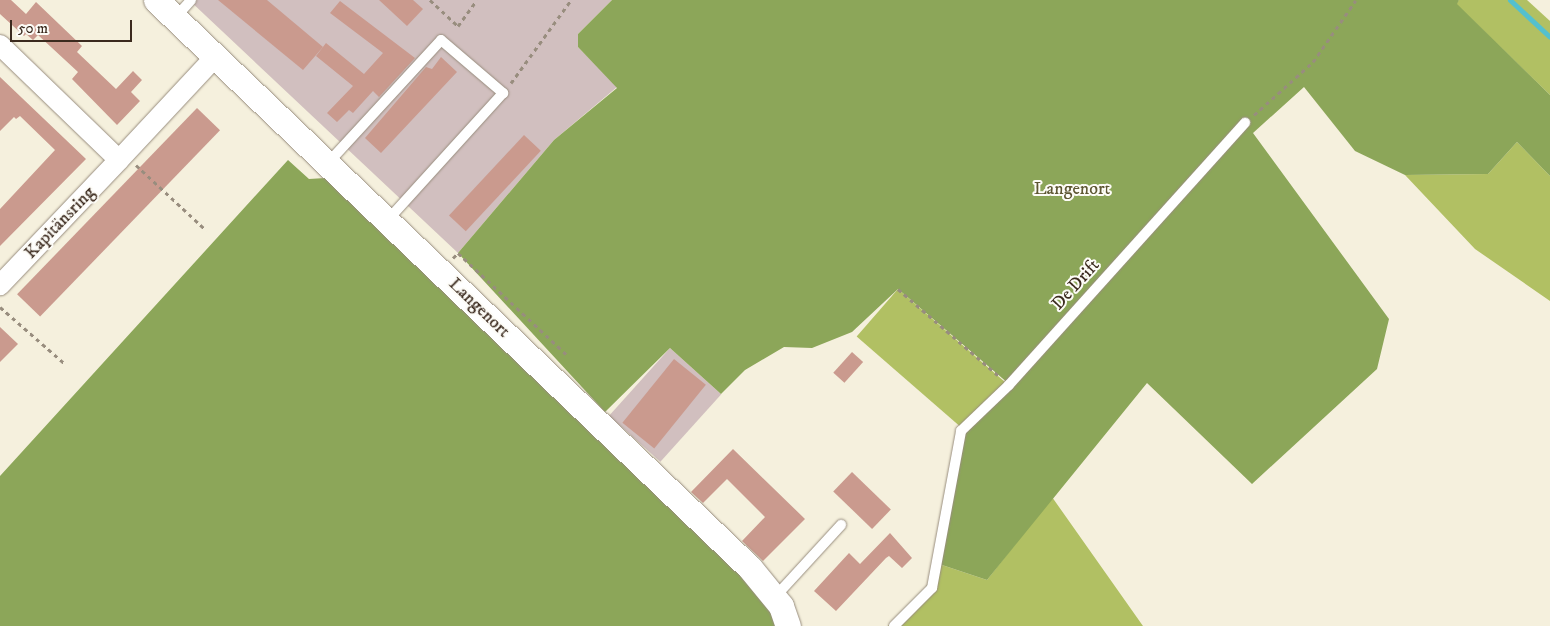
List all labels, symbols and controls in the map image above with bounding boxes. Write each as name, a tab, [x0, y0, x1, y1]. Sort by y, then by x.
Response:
scale bar	[12, 10, 135, 42]
text: 50 m	[18, 19, 48, 38]
park label: Langenort	[1034, 178, 1110, 200]
street label: Kapitänsring	[20, 182, 100, 264]
street label: De Drift	[1048, 255, 1104, 315]
street label: Langenort	[444, 274, 514, 342]

